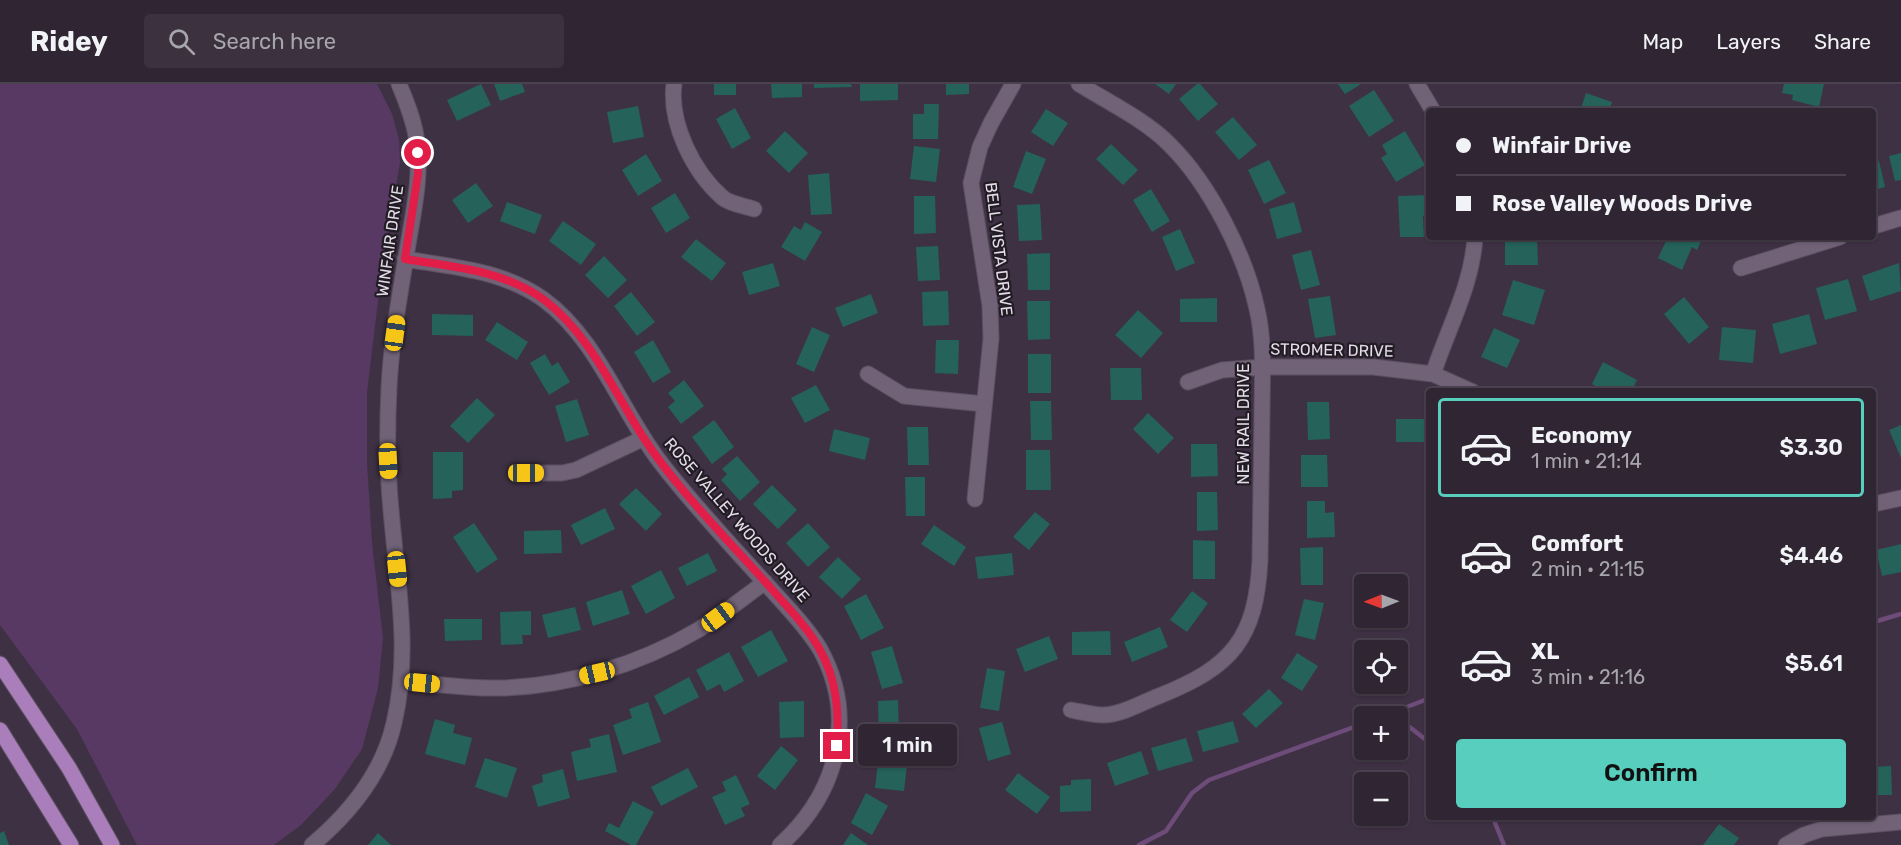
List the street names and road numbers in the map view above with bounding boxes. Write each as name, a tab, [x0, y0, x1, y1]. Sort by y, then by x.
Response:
street label: BELL VISTA DRIVE	[981, 181, 1017, 317]
street label: WINFAIR DRIVE	[373, 184, 407, 298]
street label: STROMER DRIVE	[1270, 339, 1394, 361]
street label: NEW RAIL DRIVE	[1234, 363, 1253, 485]
street label: ROSE VALLEY WOODS DRIVE	[660, 434, 814, 606]

